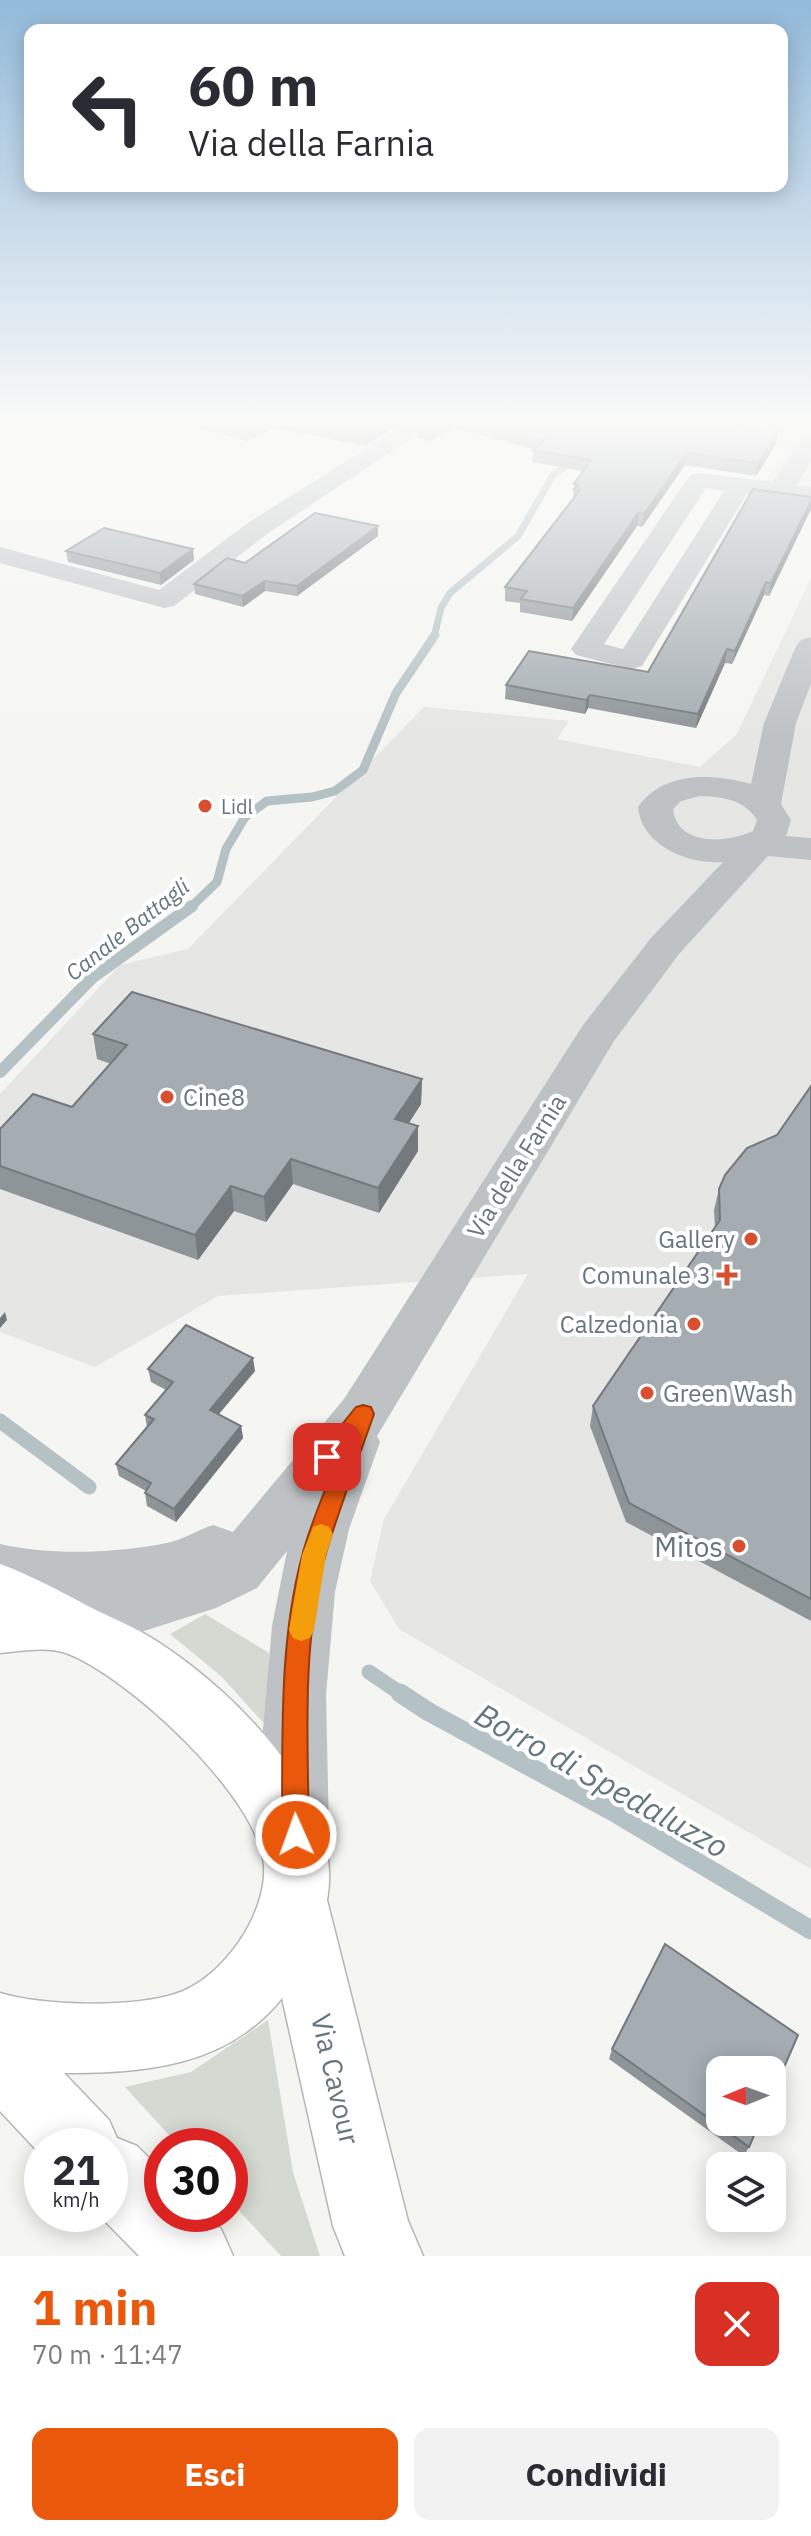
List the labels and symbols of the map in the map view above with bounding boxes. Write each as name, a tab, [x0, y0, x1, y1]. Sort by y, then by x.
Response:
place label: Lidl	[221, 793, 253, 820]
marker: Lidl	[196, 797, 214, 815]
water label: Canale Battagli	[59, 871, 195, 986]
place label: Cine8	[183, 1081, 245, 1113]
marker: Cine8	[158, 1088, 176, 1106]
street label: Via della Farnia	[459, 1088, 573, 1244]
place label: Gallery	[658, 1223, 735, 1255]
marker: Gallery	[742, 1230, 760, 1248]
place label: Comunale 3	[582, 1259, 711, 1291]
marker: Comunale 3	[718, 1266, 736, 1284]
place label: Calzedonia	[560, 1308, 678, 1340]
marker: Calzedonia	[685, 1315, 703, 1333]
place label: Green Wash	[663, 1377, 793, 1409]
marker: Green Wash	[638, 1384, 656, 1402]
pin	[293, 1423, 361, 1491]
place label: Mitos	[654, 1528, 723, 1565]
marker: Mitos	[730, 1537, 748, 1555]
water label: Borro di Spedaluzzo	[468, 1693, 736, 1867]
position arrow	[254, 1793, 338, 1877]
street label: Via Cavour	[303, 2010, 369, 2148]
north arrow	[706, 2056, 786, 2136]
speed limit sign: 30	[144, 2128, 248, 2232]

